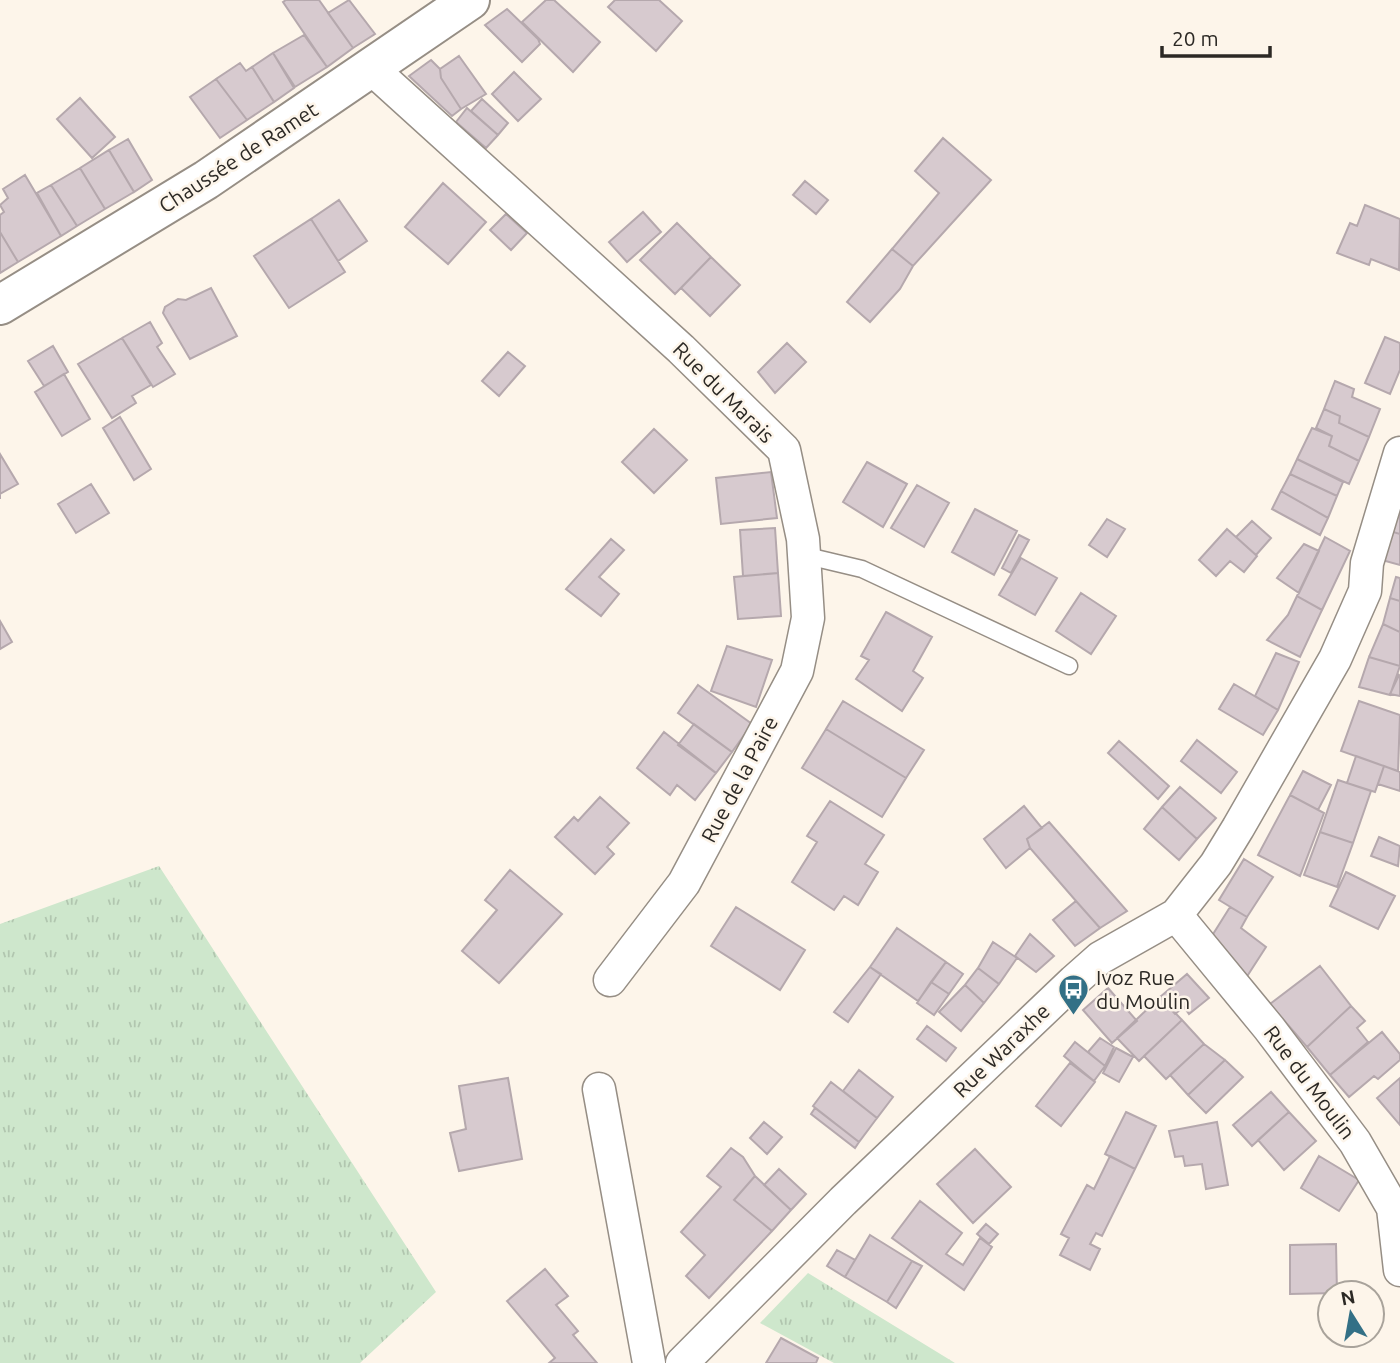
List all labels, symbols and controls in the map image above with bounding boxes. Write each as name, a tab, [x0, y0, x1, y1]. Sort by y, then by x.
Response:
scale bar	[1162, 14, 1270, 58]
text: 20 m	[1172, 26, 1219, 50]
street label: Chaussée de Ramet	[154, 97, 322, 217]
street label: Rue du Marais	[669, 337, 779, 447]
street label: Rue de la Paire	[696, 712, 782, 846]
place label: Ivoz Rue du Moulin	[1096, 965, 1190, 1013]
bus stop icon: Ivoz Rue du Moulin	[1056, 972, 1090, 1016]
street label: Rue Waraxhe	[948, 998, 1054, 1102]
street label: Rue du Moulin	[1260, 1021, 1360, 1143]
north arrow	[1316, 1279, 1386, 1349]
text: N	[1339, 1285, 1357, 1309]

